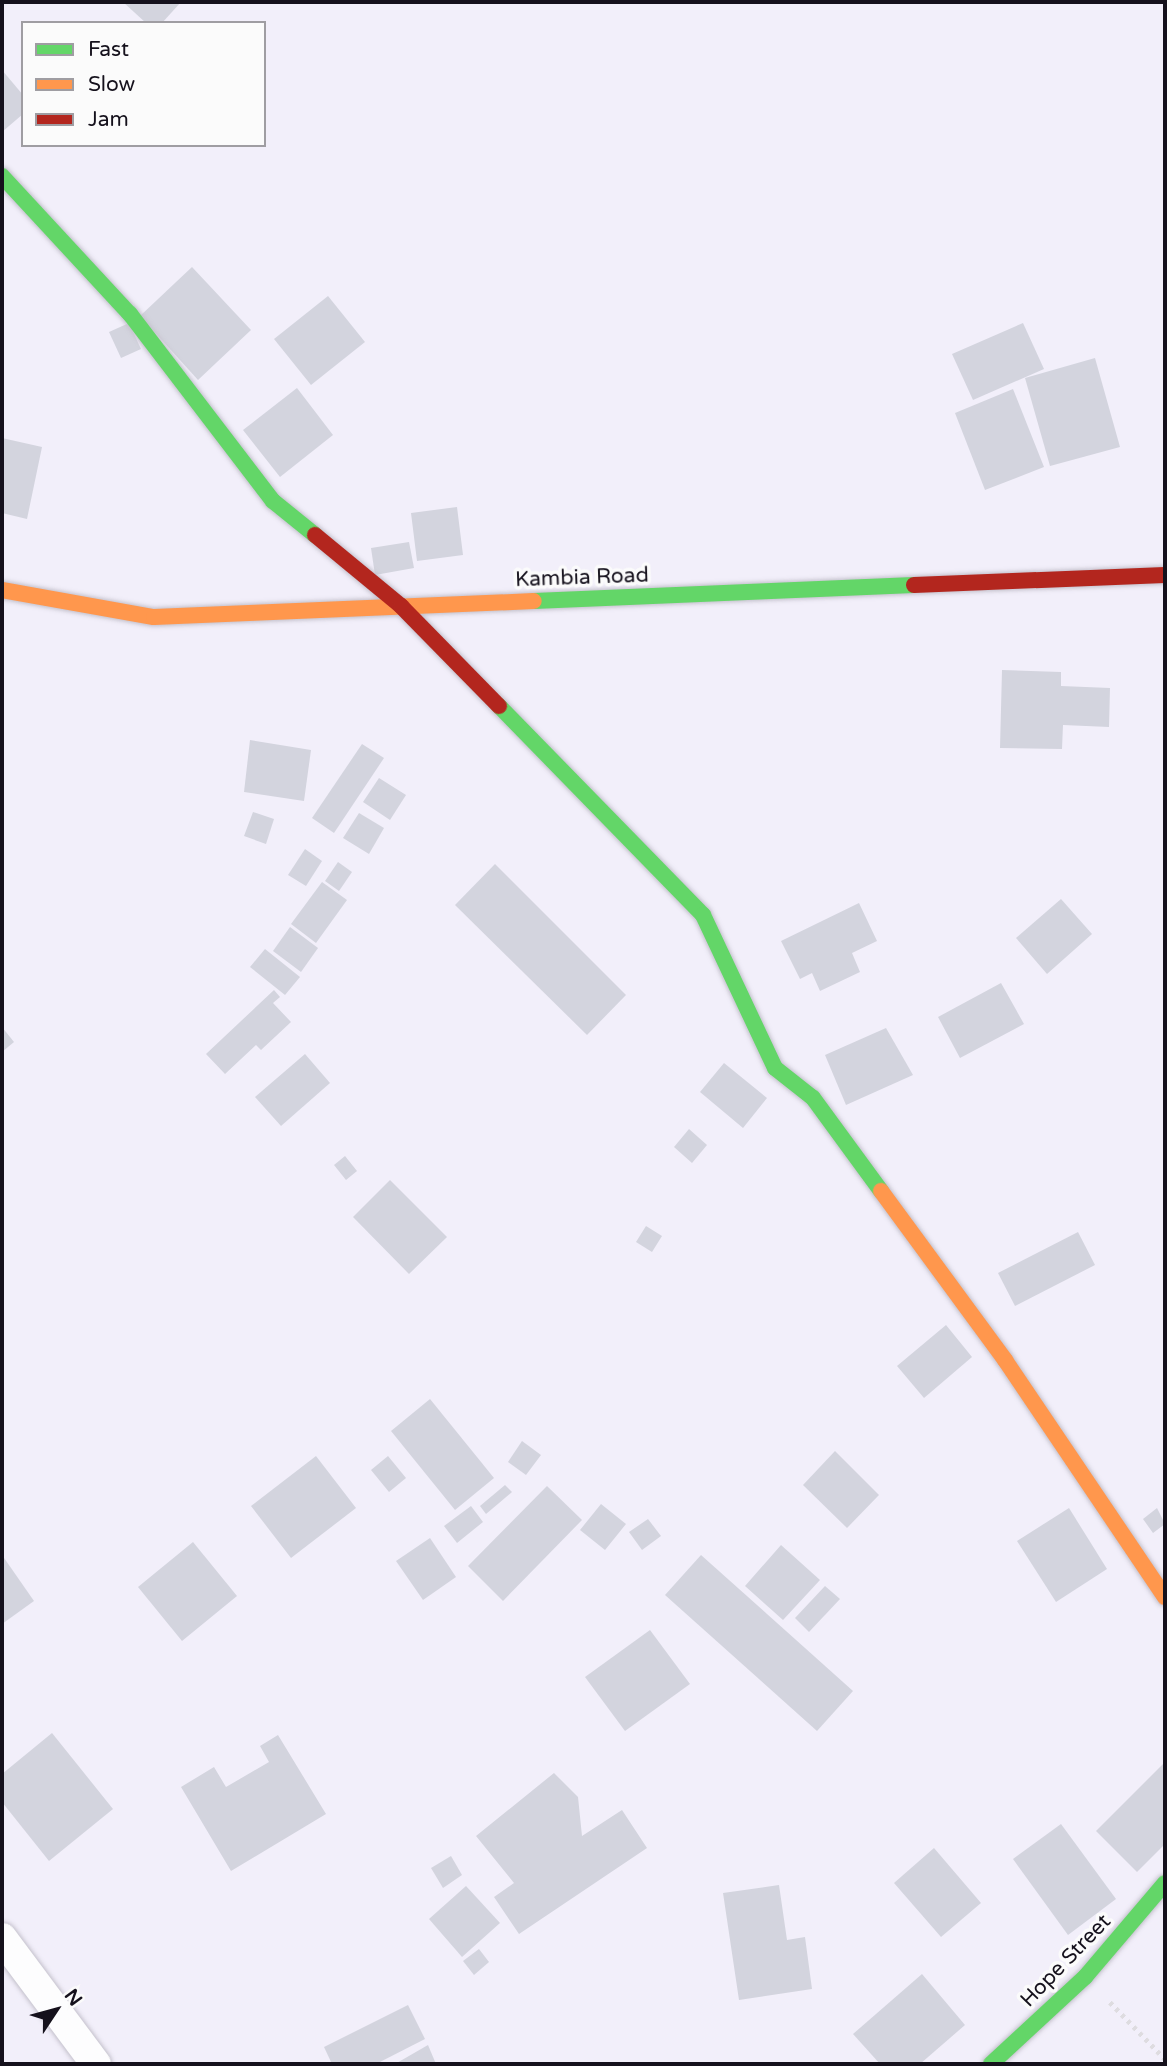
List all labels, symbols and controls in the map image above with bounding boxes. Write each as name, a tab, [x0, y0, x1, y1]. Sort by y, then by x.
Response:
legend	[21, 21, 266, 147]
text: Fast	[88, 37, 129, 62]
text: Slow	[88, 72, 135, 97]
text: Jam	[88, 107, 129, 132]
street label: Kambia Road	[515, 563, 649, 593]
street label: Hope Street	[1016, 1909, 1116, 2013]
north arrow	[21, 1975, 91, 2045]
text: N	[60, 1985, 86, 2010]

